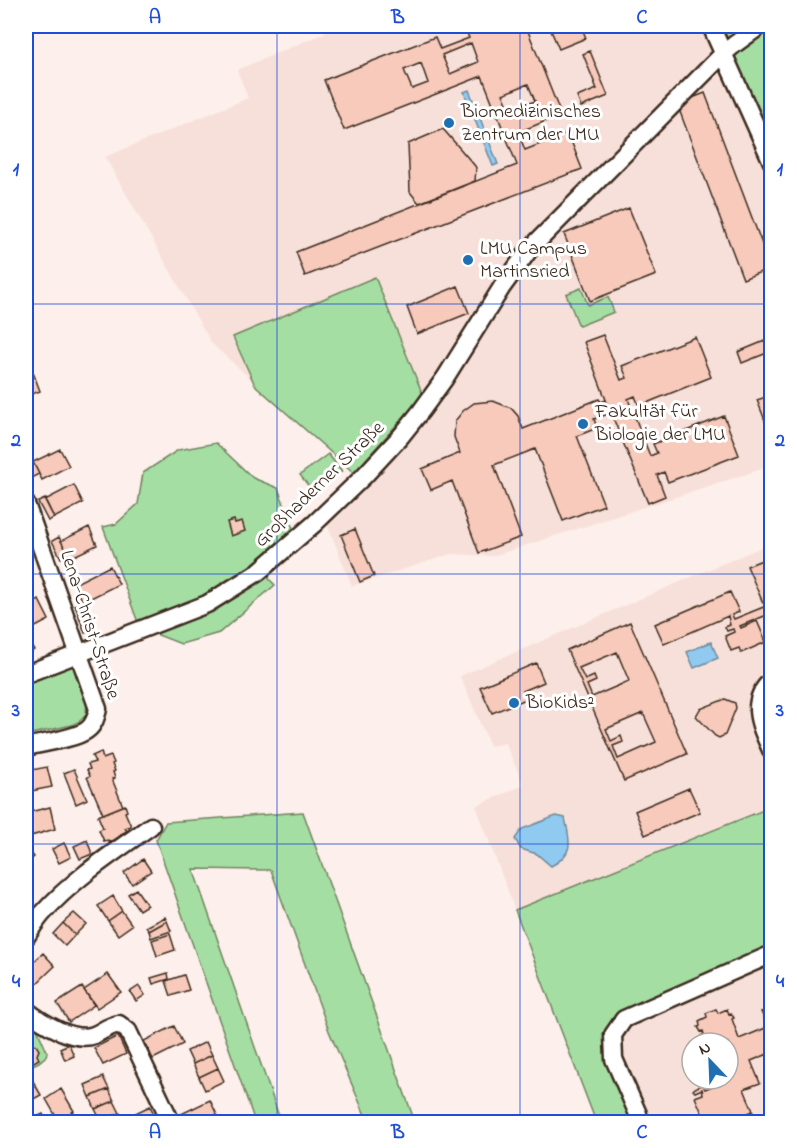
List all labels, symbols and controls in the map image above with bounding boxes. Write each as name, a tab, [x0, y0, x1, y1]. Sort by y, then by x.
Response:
text: A	[149, 4, 161, 33]
text: B	[390, 4, 405, 33]
text: C	[637, 4, 648, 33]
place label: Biomedizinisches Zentrum der LMU	[460, 98, 601, 150]
marker: Biomedizinisches Zentrum der LMU	[442, 116, 456, 130]
text: 1	[13, 156, 20, 185]
text: 1	[777, 156, 784, 185]
place label: LMU Campus Martinsried	[480, 235, 587, 287]
marker: LMU Campus Martinsried	[461, 253, 475, 267]
place label: Fakultät für Biologie der LMU	[594, 398, 726, 451]
street label: Großhaderner Straße	[248, 415, 392, 555]
marker: Fakultät für Biologie der LMU	[576, 417, 590, 431]
text: 2	[10, 427, 21, 456]
text: 2	[774, 427, 785, 456]
street label: Lena-Christ-Straße	[51, 547, 127, 703]
place label: BioKids²	[525, 689, 594, 718]
marker: BioKids²	[507, 696, 521, 710]
text: 3	[11, 697, 20, 726]
text: 3	[775, 697, 784, 726]
text: 4	[12, 968, 21, 997]
text: 4	[776, 968, 785, 997]
north arrow	[680, 1031, 740, 1091]
text: N	[695, 1036, 715, 1062]
text: A	[149, 1119, 161, 1148]
text: B	[390, 1119, 405, 1148]
text: C	[637, 1119, 648, 1148]

